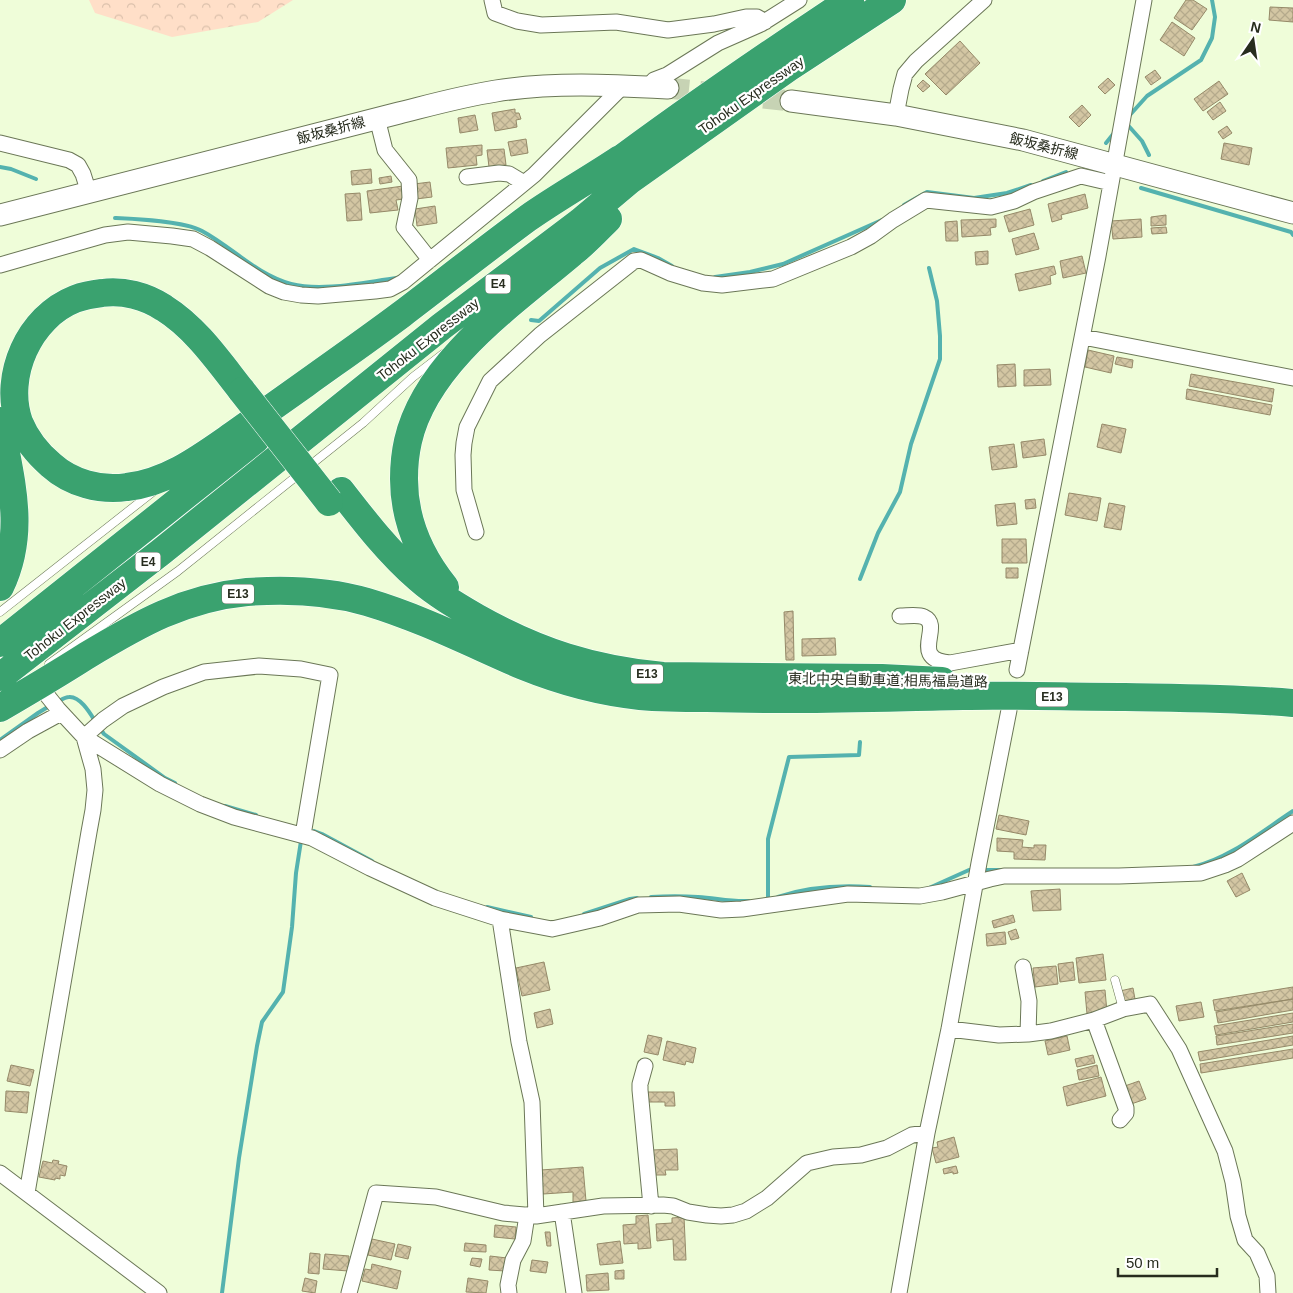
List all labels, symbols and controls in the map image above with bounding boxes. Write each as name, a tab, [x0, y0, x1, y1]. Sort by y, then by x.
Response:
north arrow	[1228, 15, 1278, 65]
text: N	[1249, 18, 1263, 36]
street label: Tohoku Expressway	[695, 53, 807, 137]
street label: 飯坂桑折線	[295, 113, 367, 147]
street label: 飯坂桑折線	[1008, 130, 1080, 162]
road number: E4	[486, 274, 510, 294]
street label: Tohoku Expressway	[374, 294, 482, 384]
road number: E4	[136, 552, 160, 572]
street label: Tohoku Expressway	[21, 574, 129, 664]
road number: E13	[222, 584, 254, 604]
road number: E13	[631, 664, 663, 684]
street label: 東北中央自動車道;相馬福島道路	[788, 670, 988, 690]
road number: E13	[1036, 688, 1068, 706]
scale bar	[1118, 1246, 1217, 1278]
text: 50 m	[1126, 1254, 1159, 1271]

